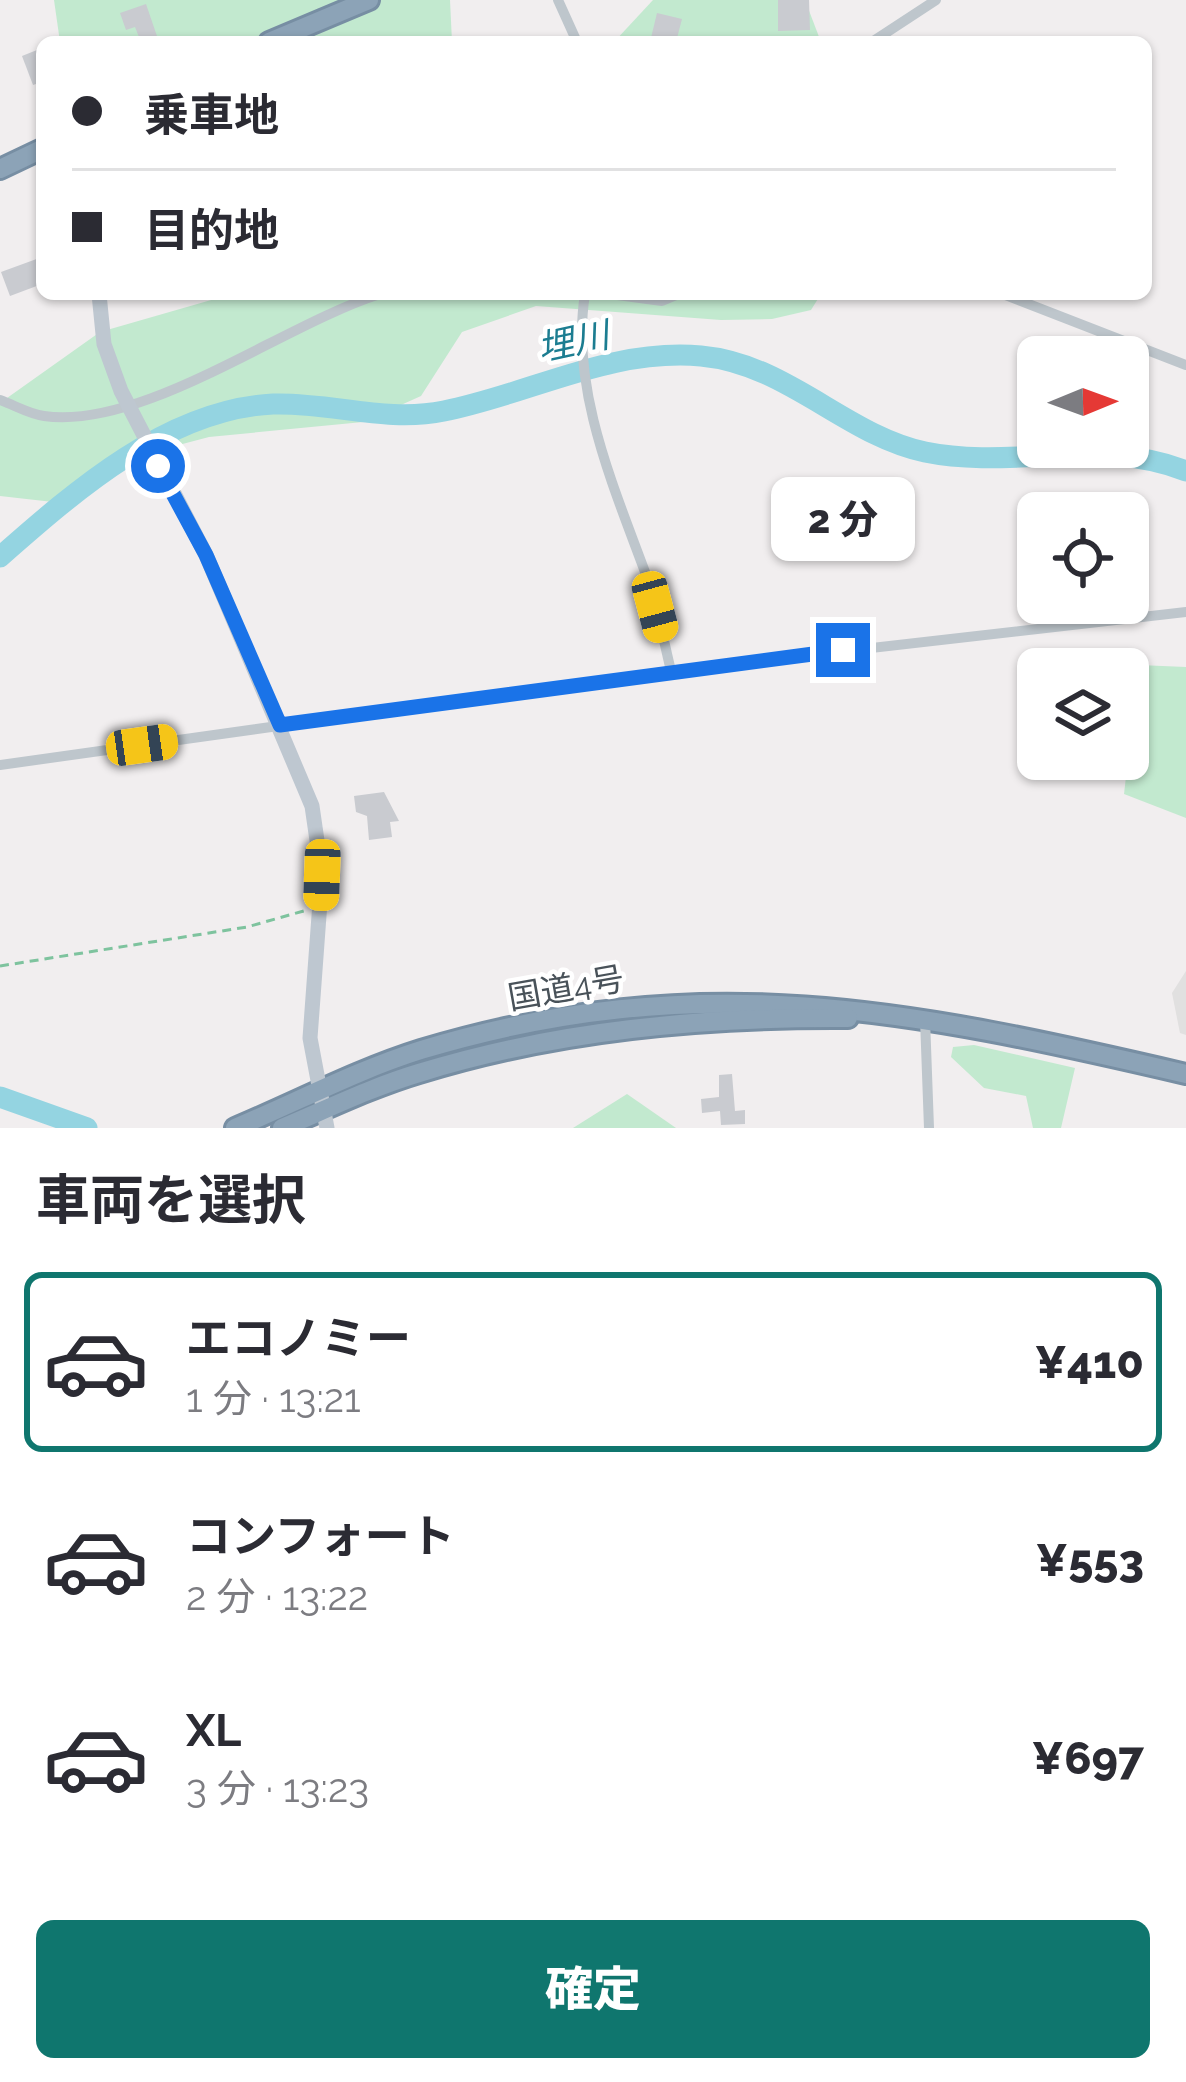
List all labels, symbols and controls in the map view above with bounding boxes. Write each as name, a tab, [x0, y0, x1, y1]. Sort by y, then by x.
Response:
text: 乗車地	[144, 89, 279, 142]
text: 目的地	[144, 204, 279, 257]
water label: 埋川	[533, 312, 616, 369]
north arrow	[1017, 336, 1149, 468]
map controls	[1017, 336, 1149, 780]
route start	[131, 439, 185, 493]
callout: 2 分	[771, 476, 915, 560]
button: locate	[1017, 492, 1149, 624]
text: 2 分	[808, 496, 878, 542]
car	[628, 568, 682, 646]
route end	[816, 623, 870, 677]
button: layers	[1017, 648, 1149, 780]
car	[104, 722, 180, 768]
car	[303, 838, 341, 912]
street label: 国道4号	[505, 959, 627, 1017]
text: 車両を選択	[36, 1168, 306, 1232]
icon: car	[42, 1308, 150, 1416]
text: エコノミー	[186, 1312, 411, 1365]
text: ¥410	[1034, 1336, 1144, 1389]
text: 1 分 · 13:21	[186, 1375, 361, 1421]
icon: car	[42, 1506, 150, 1614]
text: コンフォート	[186, 1510, 455, 1563]
text: ¥553	[1036, 1534, 1144, 1587]
text: 2 分 · 13:22	[186, 1573, 368, 1619]
icon: car	[42, 1704, 150, 1812]
text: XL	[186, 1704, 241, 1757]
text: ¥697	[1032, 1732, 1144, 1785]
text: 3 分 · 13:23	[186, 1765, 369, 1811]
button: 確定	[36, 1920, 1150, 2058]

